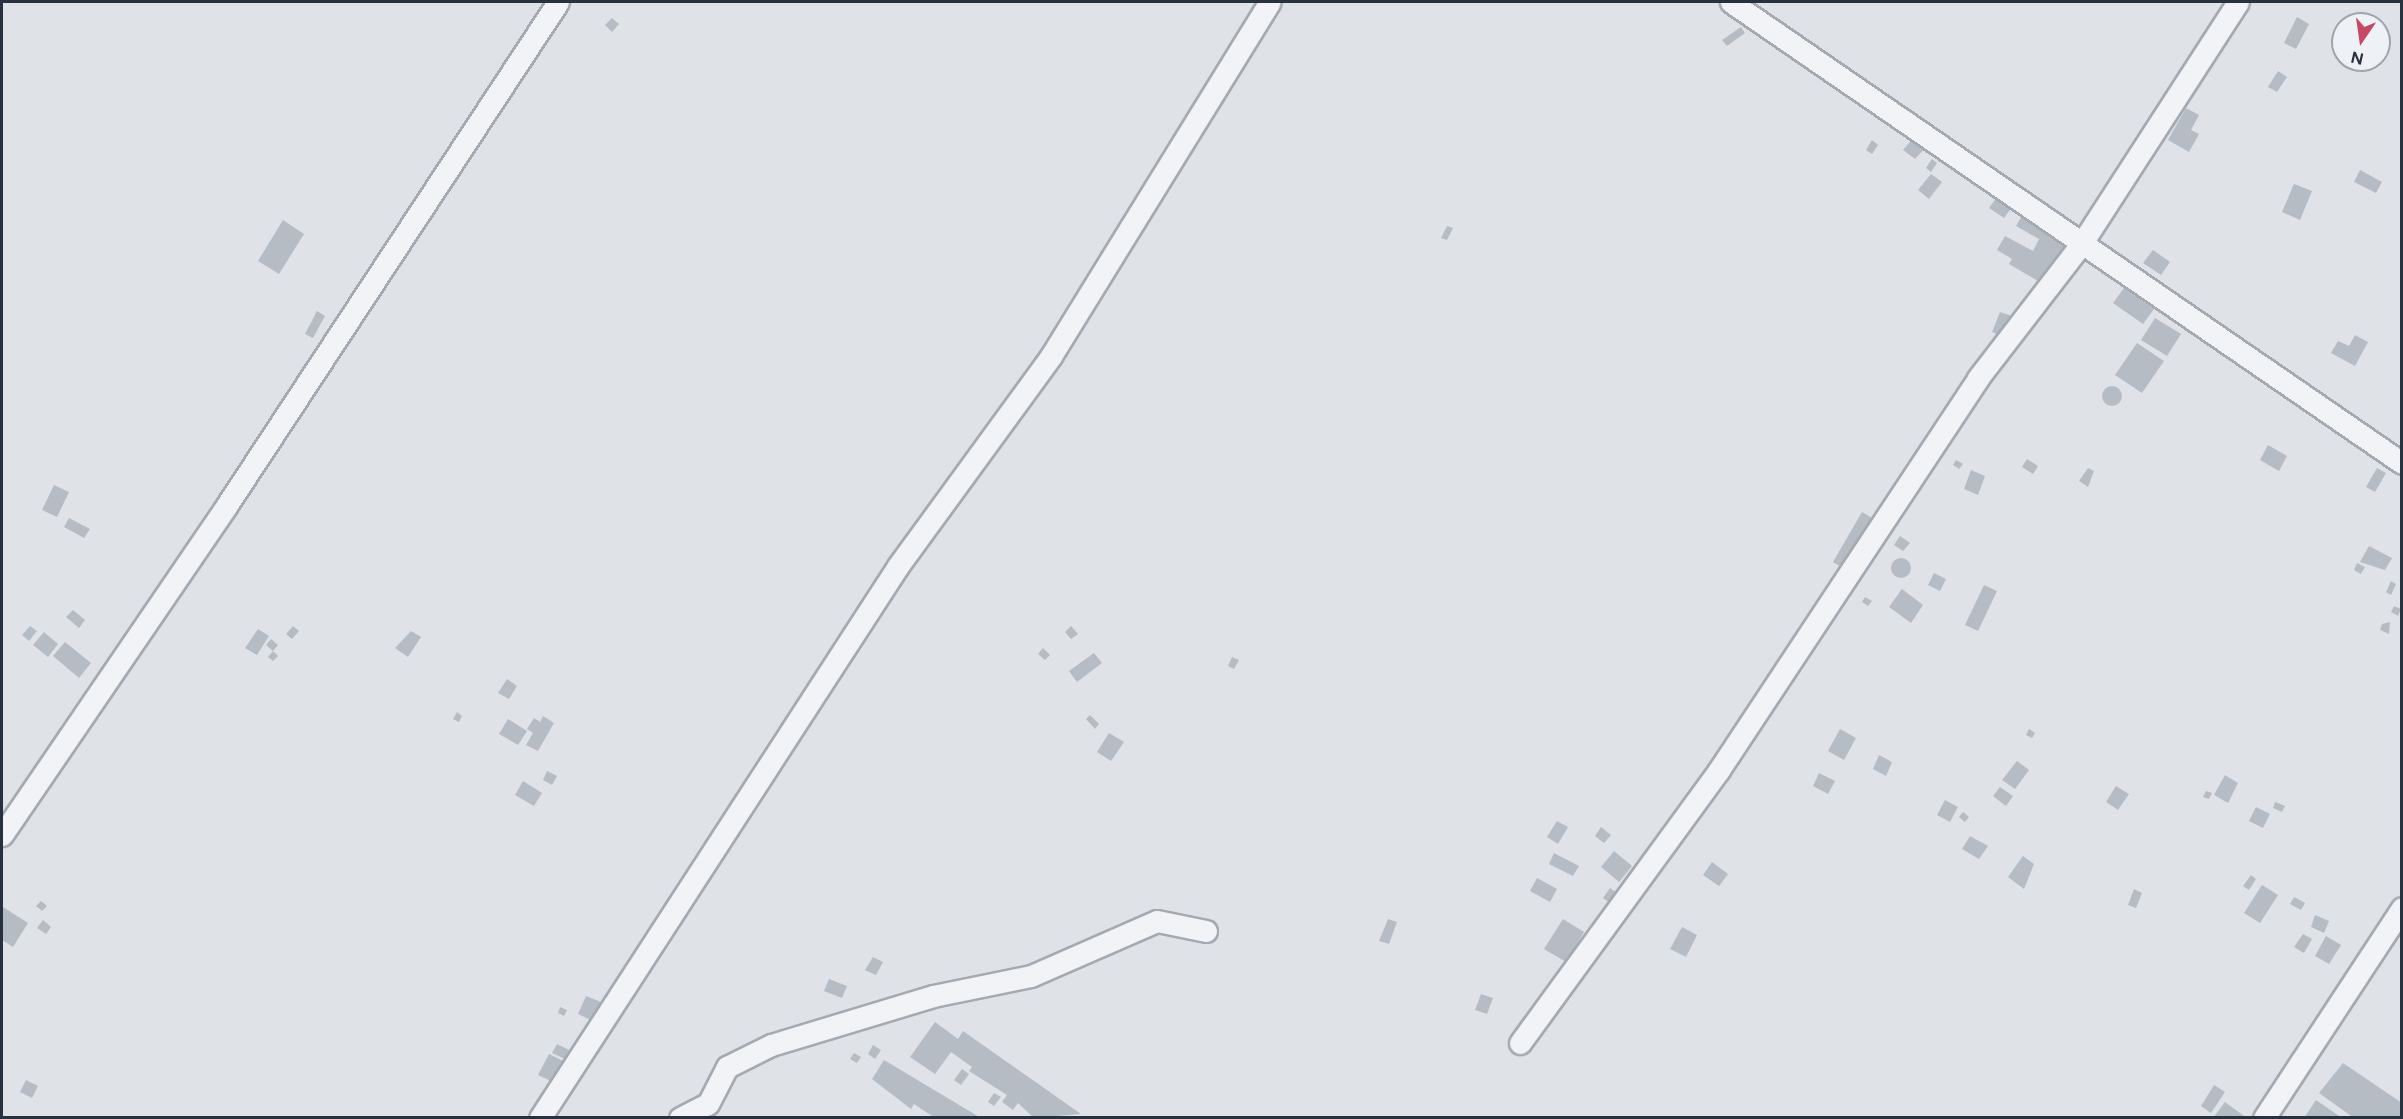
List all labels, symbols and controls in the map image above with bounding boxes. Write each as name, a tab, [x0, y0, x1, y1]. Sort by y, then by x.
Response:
north arrow	[2331, 12, 2391, 72]
text: N	[2349, 47, 2365, 69]

